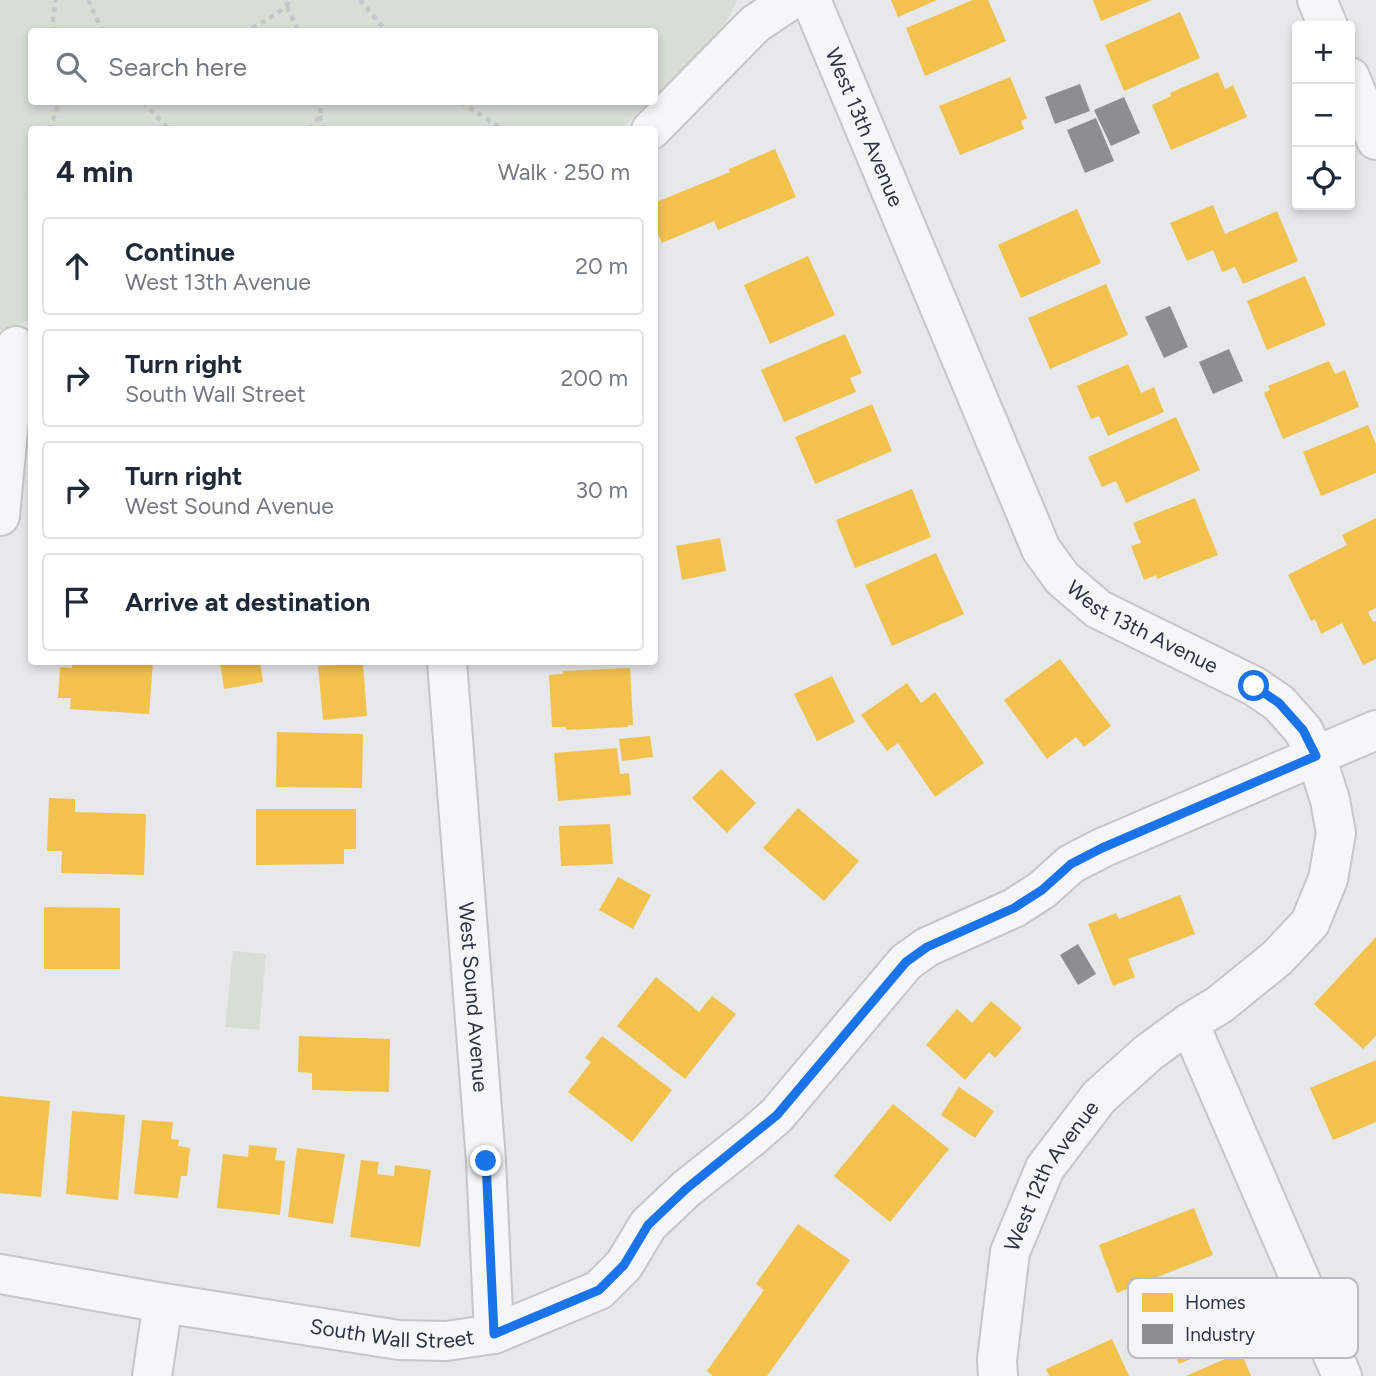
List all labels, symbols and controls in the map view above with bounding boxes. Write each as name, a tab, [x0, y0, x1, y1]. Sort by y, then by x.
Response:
map controls	[1292, 21, 1355, 210]
button: +	[1292, 21, 1355, 84]
search box	[28, 28, 658, 105]
street label: West 13th Avenue	[820, 44, 909, 210]
icon: search	[52, 48, 90, 86]
text: Search here	[108, 51, 247, 83]
button: −	[1292, 84, 1355, 147]
button: locate	[1292, 147, 1355, 210]
text: 4 min	[56, 153, 133, 190]
text: Walk · 250 m	[498, 158, 630, 186]
text: Continue	[125, 236, 235, 268]
icon: ahead	[58, 247, 96, 285]
text: 20 m	[575, 252, 628, 280]
text: West 13th Avenue	[125, 268, 311, 296]
text: Turn right	[125, 348, 242, 380]
icon: right	[58, 359, 96, 397]
text: 200 m	[560, 364, 628, 392]
text: South Wall Street	[125, 380, 306, 408]
text: Turn right	[125, 460, 242, 492]
icon: right	[58, 471, 96, 509]
text: 30 m	[575, 476, 628, 504]
text: West Sound Avenue	[125, 492, 334, 520]
street label: West 13th Avenue	[1062, 575, 1222, 678]
icon: arrive	[58, 583, 96, 621]
text: Arrive at destination	[125, 586, 370, 618]
route start	[1238, 670, 1269, 701]
street label: West Sound Avenue	[454, 901, 494, 1093]
street label: West 12th Avenue	[999, 1095, 1104, 1255]
route end	[470, 1145, 501, 1176]
legend	[1128, 1278, 1358, 1358]
text: Homes	[1185, 1291, 1246, 1314]
street label: South Wall Street	[308, 1313, 476, 1353]
text: Industry	[1185, 1323, 1255, 1346]

